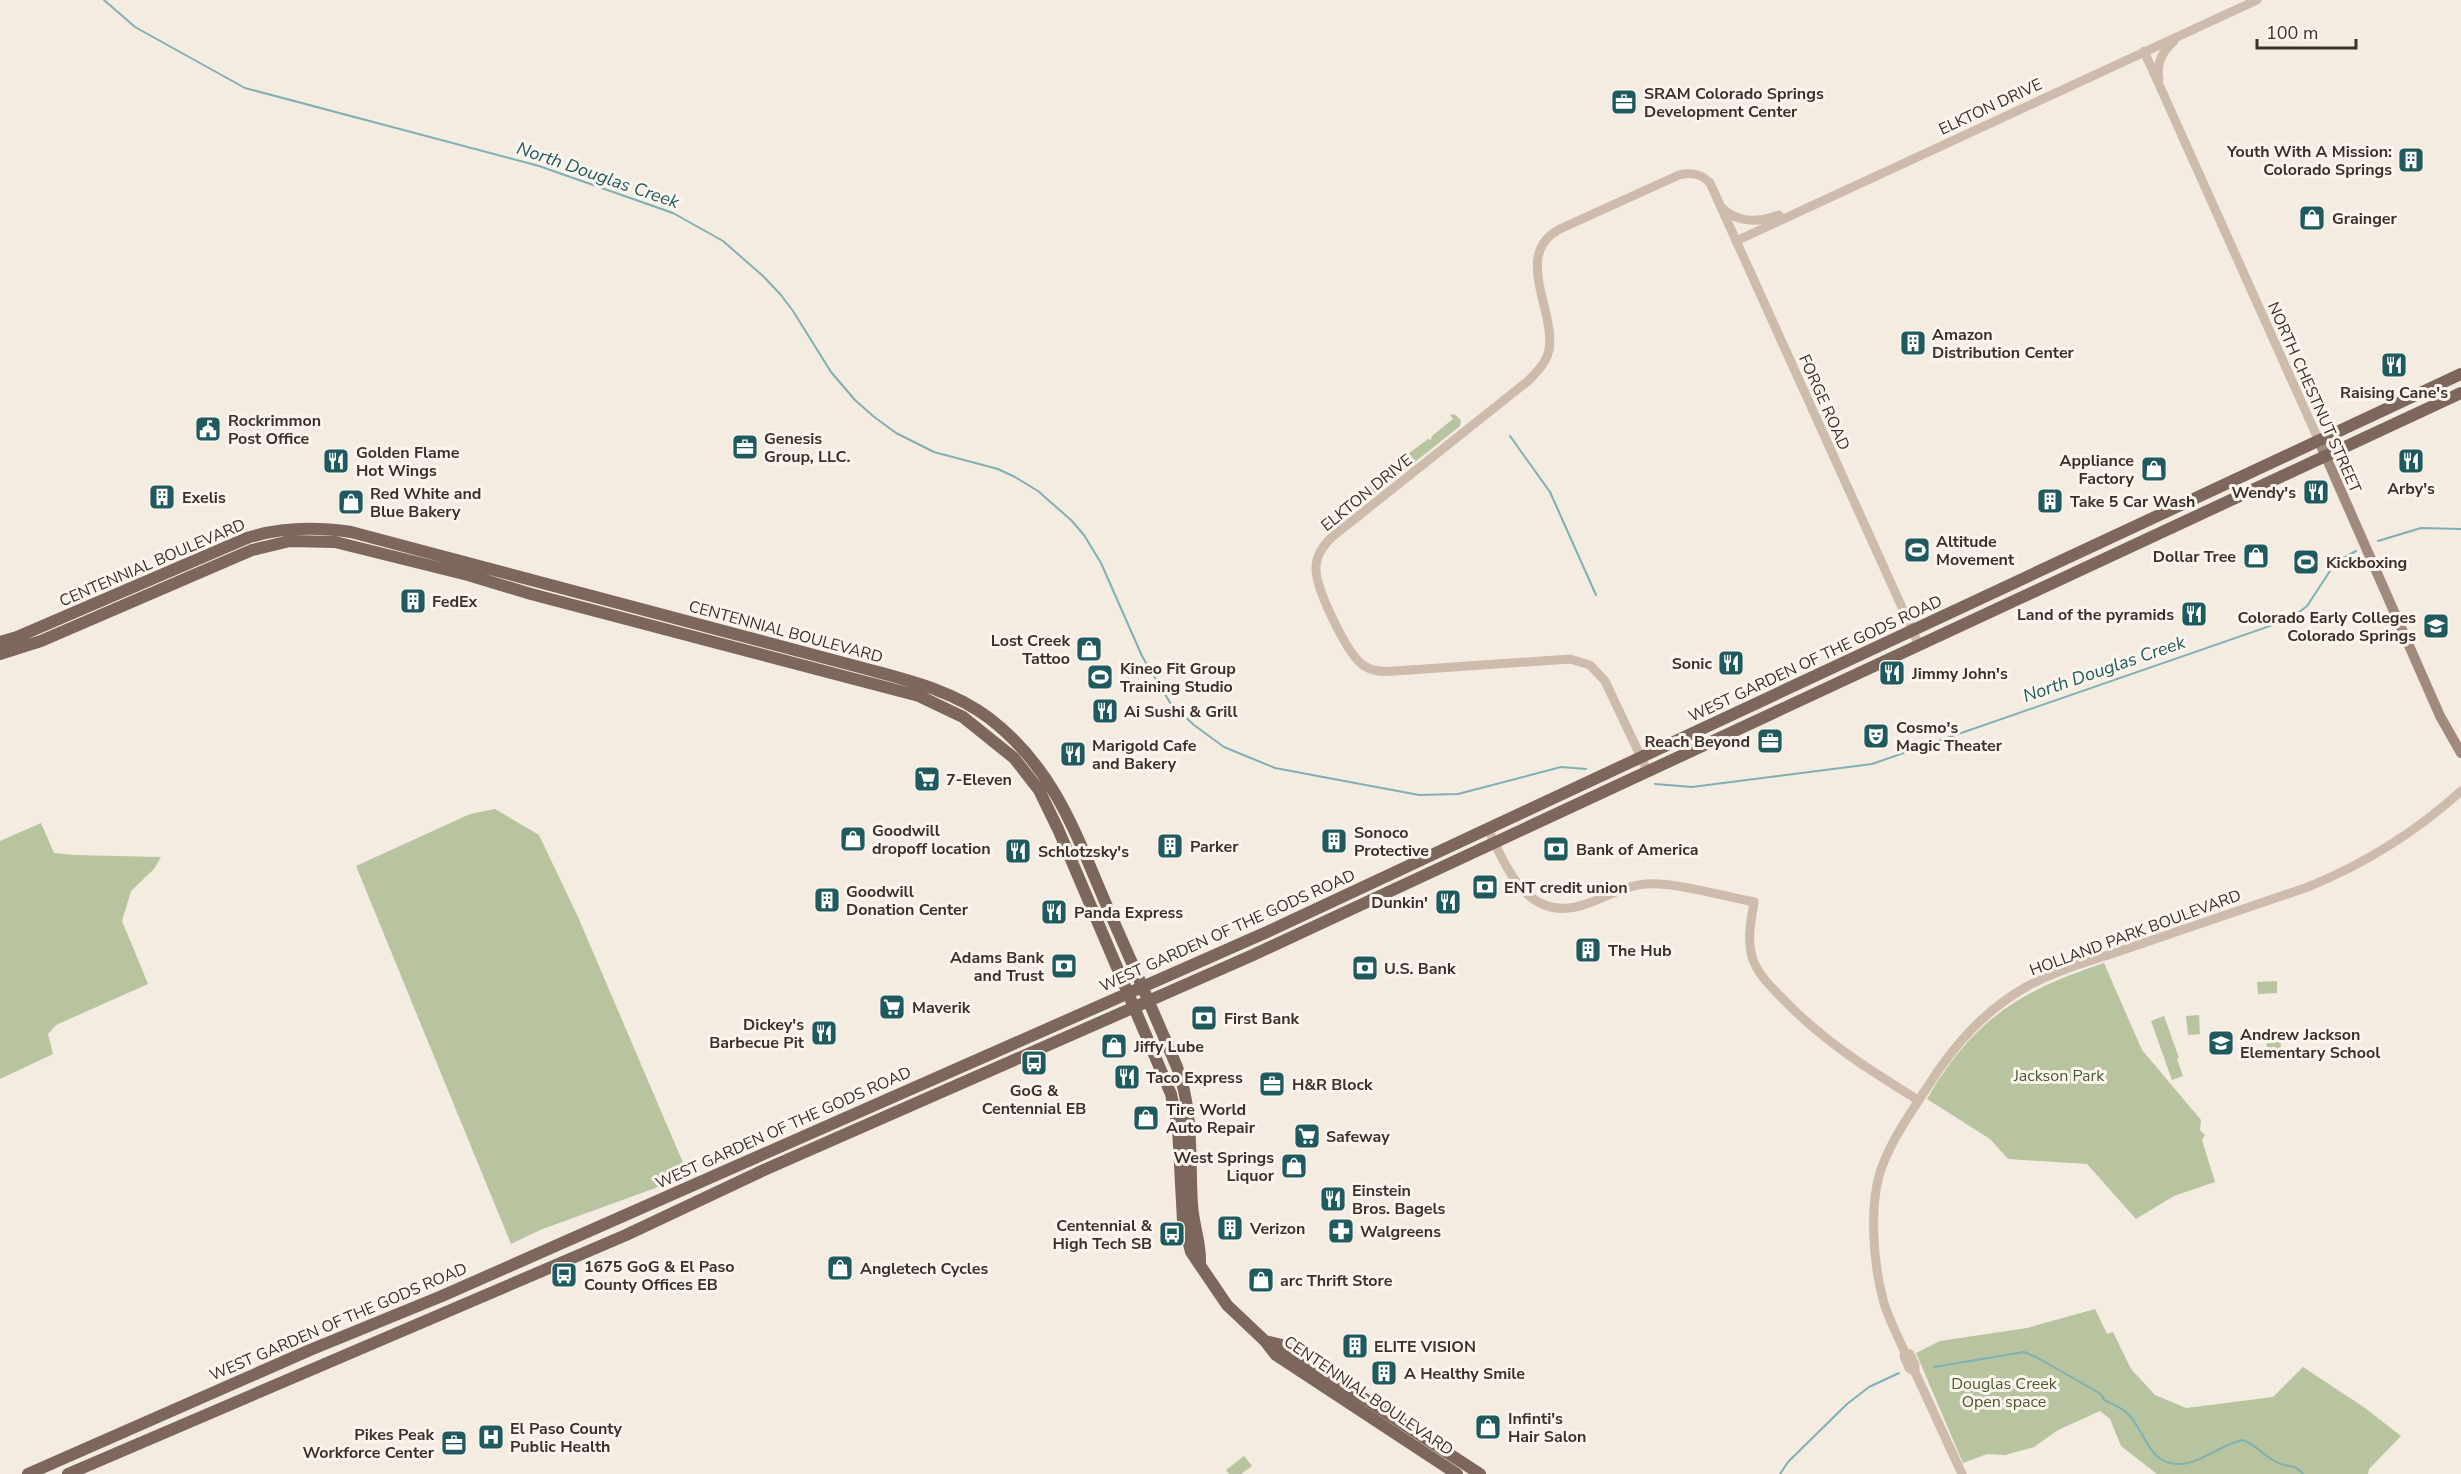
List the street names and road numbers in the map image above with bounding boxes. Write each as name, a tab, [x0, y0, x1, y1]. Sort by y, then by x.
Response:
street label: ELKTON DRIVE	[1935, 73, 2046, 140]
street label: NORTH CHESTNUT STREET	[2262, 298, 2366, 497]
street label: FORGE ROAD	[1793, 351, 1855, 454]
street label: ELKTON DRIVE	[1316, 449, 1417, 536]
street label: CENTENNIAL BOULEVARD	[56, 514, 249, 612]
street label: WEST GARDEN OF THE GODS ROAD	[1685, 590, 1946, 728]
street label: CENTENNIAL BOULEVARD	[686, 595, 885, 668]
street label: WEST GARDEN OF THE GODS ROAD	[1096, 864, 1359, 997]
street label: HOLLAND PARK BOULEVARD	[2027, 884, 2244, 981]
street label: WEST GARDEN OF THE GODS ROAD	[652, 1061, 915, 1194]
street label: WEST GARDEN OF THE GODS ROAD	[206, 1258, 470, 1386]
street label: CENTENNIAL BOULEVARD	[1279, 1331, 1458, 1461]

